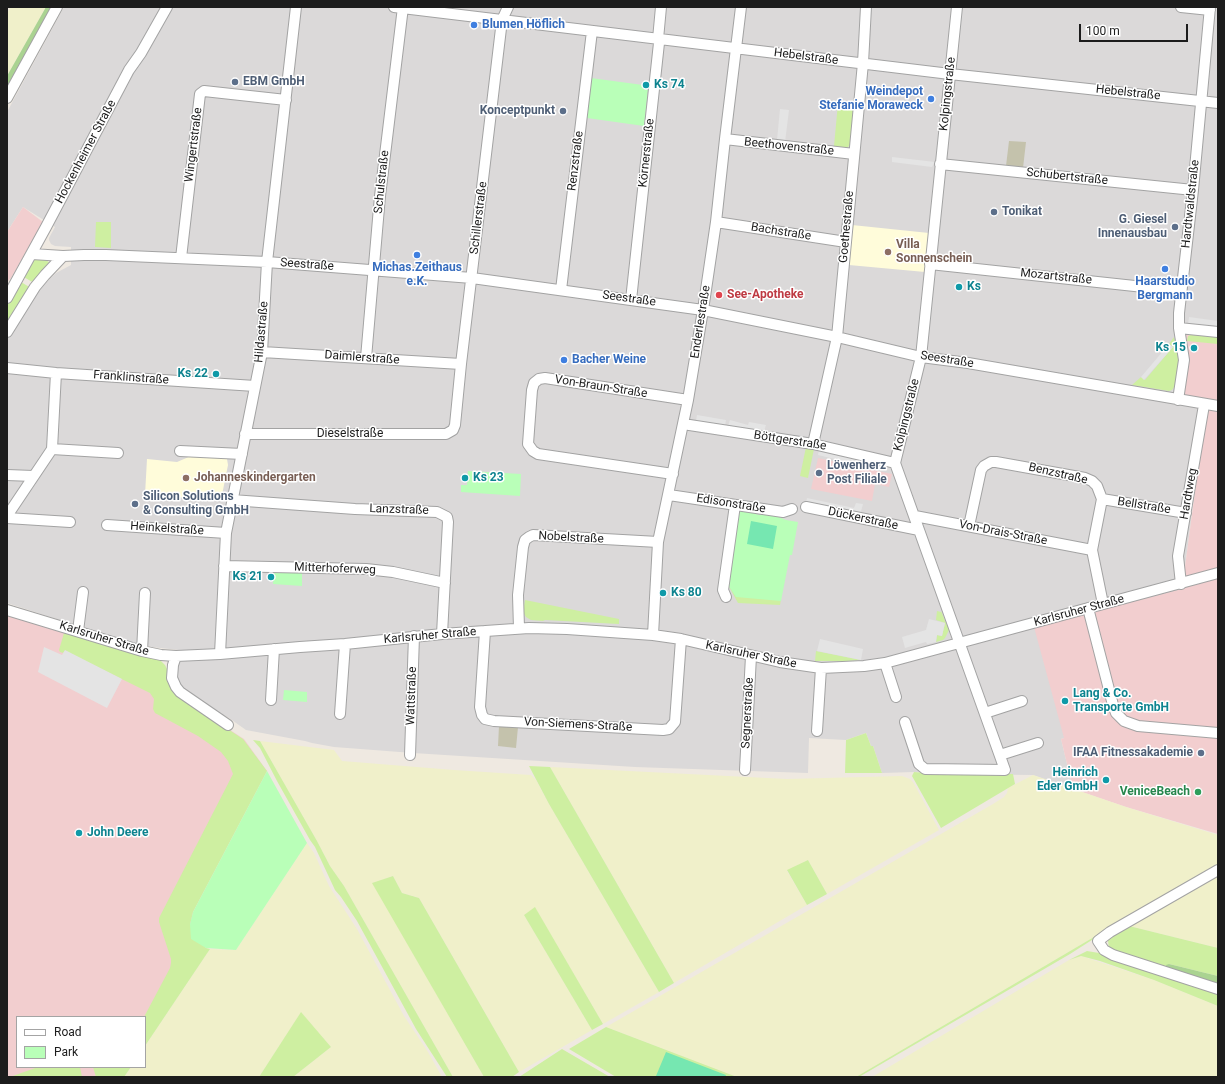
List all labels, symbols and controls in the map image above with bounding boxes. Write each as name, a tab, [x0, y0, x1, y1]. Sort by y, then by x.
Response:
scale bar	[1081, 16, 1190, 42]
place label: Blumen Höflich	[482, 18, 565, 32]
marker: Blumen Höflich	[469, 20, 479, 30]
text: 100 m	[1086, 24, 1120, 38]
street label: Hebelstraße	[773, 46, 839, 68]
street label: Kolpingstraße	[937, 56, 959, 132]
place label: EBM GmbH	[243, 75, 305, 89]
marker: EBM GmbH	[230, 77, 240, 87]
place label: Ks 74	[654, 78, 685, 92]
marker: Ks 74	[641, 80, 651, 90]
street label: Hebelstraße	[1095, 82, 1161, 104]
place label: Weindepot Stefanie Moraweck	[819, 85, 923, 113]
marker: Weindepot Stefanie Moraweck	[926, 94, 936, 104]
street label: Hockenheimer Straße	[53, 98, 119, 206]
place label: Konceptpunkt	[480, 104, 555, 118]
marker: Konceptpunkt	[558, 106, 568, 116]
street label: Wingertstraße	[182, 107, 206, 183]
street label: Körnerstraße	[636, 118, 658, 188]
street label: Renzstraße	[565, 130, 587, 192]
street label: Beethovenstraße	[743, 135, 835, 159]
street label: Schulstraße	[372, 150, 392, 214]
street label: Hardtwaldstraße	[1179, 159, 1203, 249]
street label: Schubertstraße	[1025, 166, 1109, 188]
street label: Schillerstraße	[467, 181, 491, 255]
street label: Goethestraße	[837, 190, 857, 264]
place label: Tonikat	[1002, 205, 1042, 219]
marker: Tonikat	[989, 207, 999, 217]
place label: G. Giesel Innenausbau	[1098, 213, 1167, 241]
street label: Bachstraße	[750, 220, 812, 244]
marker: G. Giesel Innenausbau	[1170, 222, 1180, 232]
place label: Villa Sonnenschein	[896, 238, 972, 266]
marker: Villa Sonnenschein	[883, 247, 893, 257]
marker: Michas.Zeithaus e.K.	[412, 250, 422, 260]
street label: Seestraße	[280, 256, 334, 274]
place label: Michas.Zeithaus e.K.	[372, 261, 462, 289]
marker: Haarstudio Bergmann	[1160, 264, 1170, 274]
street label: Mozartstraße	[1019, 266, 1093, 288]
place label: Haarstudio Bergmann	[1135, 275, 1195, 303]
place label: Ks	[967, 280, 981, 294]
marker: Ks	[954, 282, 964, 292]
street label: Enderlestraße	[688, 284, 714, 360]
street label: Seestraße	[601, 288, 657, 310]
place label: See-Apotheke	[727, 288, 804, 302]
marker: See-Apotheke	[714, 290, 724, 300]
street label: Hildastraße	[252, 301, 272, 363]
place label: Ks 15	[1155, 341, 1186, 355]
marker: Ks 15	[1189, 343, 1199, 353]
street label: Daimlerstraße	[324, 348, 400, 368]
street label: Seestraße	[919, 349, 975, 371]
place label: Bacher Weine	[572, 353, 646, 367]
marker: Bacher Weine	[559, 355, 569, 365]
place label: Ks 22	[177, 367, 208, 381]
street label: Franklinstraße	[93, 368, 169, 388]
marker: Ks 22	[211, 369, 221, 379]
street label: Von-Braun-Straße	[554, 373, 648, 401]
street label: Kolpingstraße	[891, 377, 923, 453]
street label: Dieselstraße	[317, 427, 383, 441]
street label: Böttgerstraße	[753, 428, 827, 454]
place label: Löwenherz Post Filiale	[827, 459, 887, 487]
street label: Benzstraße	[1027, 460, 1089, 488]
street label: Hardtweg	[1177, 467, 1201, 521]
marker: Löwenherz Post Filiale	[814, 468, 824, 478]
place label: Johanneskindergarten	[194, 471, 316, 485]
place label: Ks 23	[473, 471, 504, 485]
marker: Johanneskindergarten	[181, 473, 191, 483]
marker: Ks 23	[460, 473, 470, 483]
place label: Silicon Solutions & Consulting GmbH	[143, 490, 249, 518]
street label: Edisonstraße	[695, 491, 767, 517]
street label: Bellstraße	[1116, 495, 1172, 517]
marker: Silicon Solutions & Consulting GmbH	[130, 499, 140, 509]
street label: Lanzstraße	[369, 502, 429, 518]
street label: Dückerstraße	[827, 505, 899, 533]
street label: Von-Drais-Straße	[958, 517, 1048, 549]
street label: Heinkelstraße	[130, 519, 204, 539]
street label: Nobelstraße	[538, 529, 604, 547]
street label: Mitterhoferweg	[294, 560, 376, 578]
place label: Ks 21	[232, 570, 263, 584]
marker: Ks 21	[266, 572, 276, 582]
place label: Ks 80	[671, 586, 702, 600]
marker: Ks 80	[658, 588, 668, 598]
street label: Karlsruher Straße	[1032, 592, 1126, 630]
street label: Karlsruher Straße	[58, 619, 150, 659]
street label: Karlsruher Straße	[383, 625, 477, 647]
street label: Karlsruher Straße	[704, 638, 798, 672]
street label: Wattstraße	[404, 666, 420, 726]
street label: Segnerstraße	[739, 677, 757, 749]
place label: Lang & Co. Transporte GmbH	[1073, 687, 1169, 715]
marker: Lang & Co. Transporte GmbH	[1060, 696, 1070, 706]
street label: Von-Siemens-Straße	[523, 715, 633, 735]
place label: IFAA Fitnessakademie	[1073, 746, 1193, 760]
marker: IFAA Fitnessakademie	[1196, 748, 1206, 758]
place label: Heinrich Eder GmbH	[1037, 766, 1098, 794]
marker: Heinrich Eder GmbH	[1101, 775, 1111, 785]
place label: VeniceBeach	[1120, 785, 1190, 799]
marker: VeniceBeach	[1193, 787, 1203, 797]
place label: John Deere	[87, 826, 148, 840]
marker: John Deere	[74, 828, 84, 838]
legend	[16, 1016, 146, 1068]
text: Road	[54, 1025, 82, 1039]
text: Park	[54, 1045, 78, 1059]

